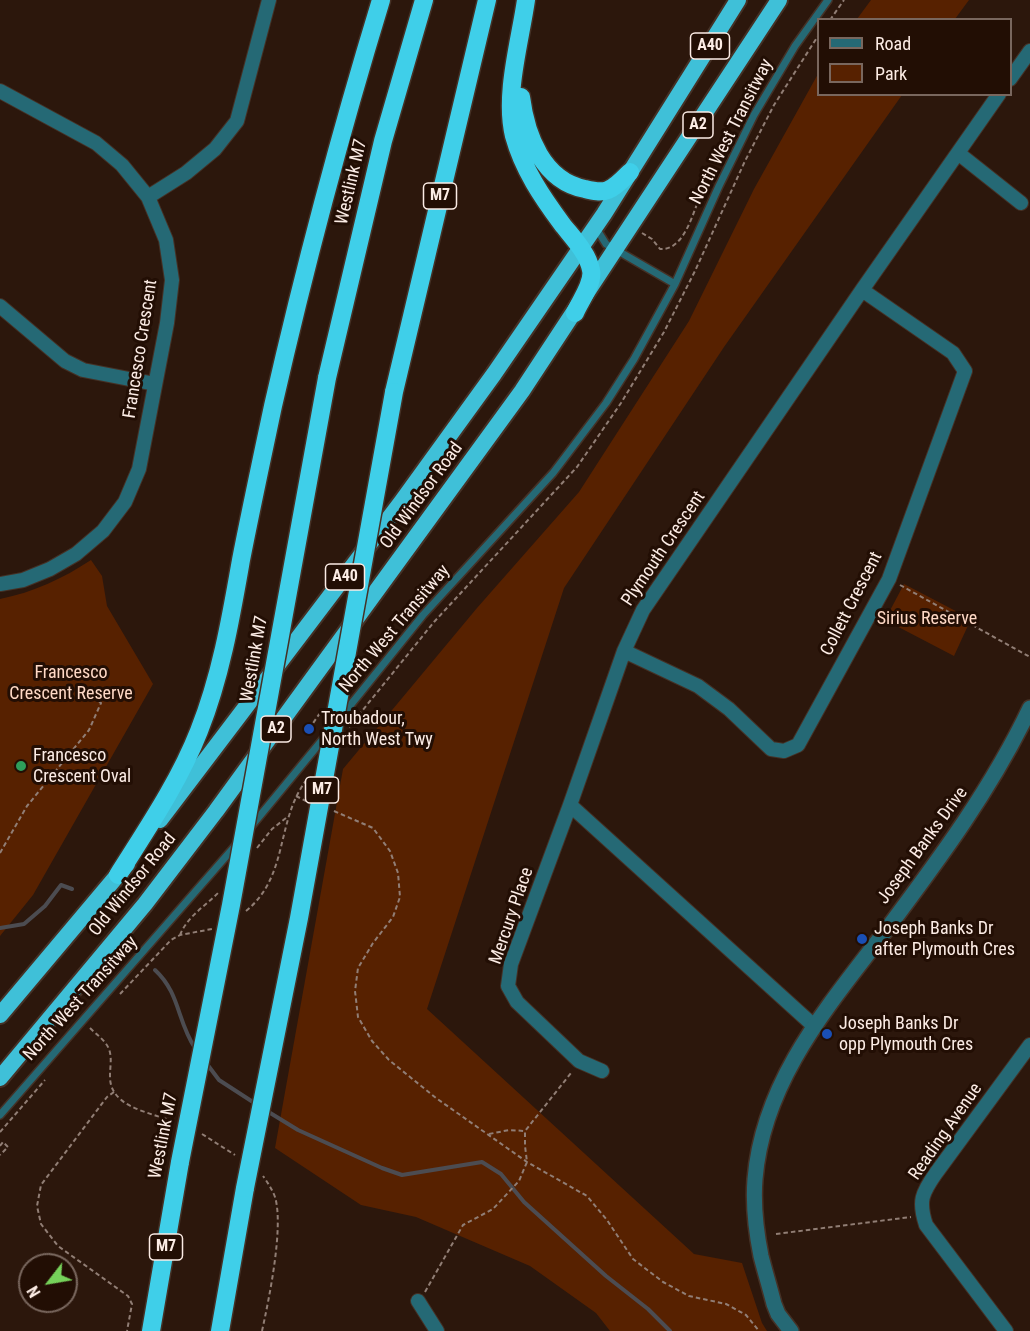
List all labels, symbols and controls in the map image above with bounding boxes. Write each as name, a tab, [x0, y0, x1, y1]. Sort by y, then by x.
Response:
legend	[817, 18, 1012, 96]
road number: A40	[690, 33, 730, 59]
text: Road	[875, 33, 911, 54]
street label: North West Transitway	[686, 56, 778, 208]
text: Park	[875, 63, 907, 84]
road number: A2	[683, 112, 713, 138]
street label: Westlink M7	[332, 137, 372, 227]
road number: M7	[424, 183, 456, 209]
street label: Francesco Crescent	[119, 278, 163, 420]
street label: Old Windsor Road	[376, 438, 468, 554]
street label: Plymouth Crescent	[618, 487, 710, 611]
street label: Collett Crescent	[817, 548, 887, 660]
street label: North West Transitway	[335, 561, 455, 697]
road number: A40	[326, 564, 364, 590]
park label: Sirius Reserve	[877, 608, 977, 630]
street label: Westlink M7	[237, 614, 273, 704]
park label: Francesco Crescent Reserve	[9, 662, 133, 704]
place label: Troubadour, North West Twy	[321, 708, 433, 750]
road number: A2	[261, 716, 291, 742]
marker: Troubadour, North West Twy	[302, 722, 316, 736]
place label: Francesco Crescent Oval	[33, 745, 131, 788]
marker: Francesco Crescent Oval	[14, 759, 28, 773]
road number: M7	[306, 777, 338, 803]
street label: Joseph Banks Drive	[873, 783, 973, 909]
street label: Old Windsor Road	[85, 829, 181, 941]
street label: Mercury Place	[485, 865, 539, 967]
place label: Joseph Banks Dr after Plymouth Cres	[874, 918, 1015, 960]
street label: North West Transitway	[19, 932, 143, 1066]
marker: Joseph Banks Dr after Plymouth Cres	[855, 932, 869, 946]
place label: Joseph Banks Dr opp Plymouth Cres	[839, 1013, 973, 1056]
marker: Joseph Banks Dr opp Plymouth Cres	[820, 1027, 834, 1041]
street label: Reading Avenue	[905, 1079, 987, 1185]
street label: Westlink M7	[145, 1091, 183, 1181]
road number: M7	[150, 1234, 182, 1260]
north arrow	[18, 1253, 78, 1313]
text: N	[23, 1282, 45, 1301]

